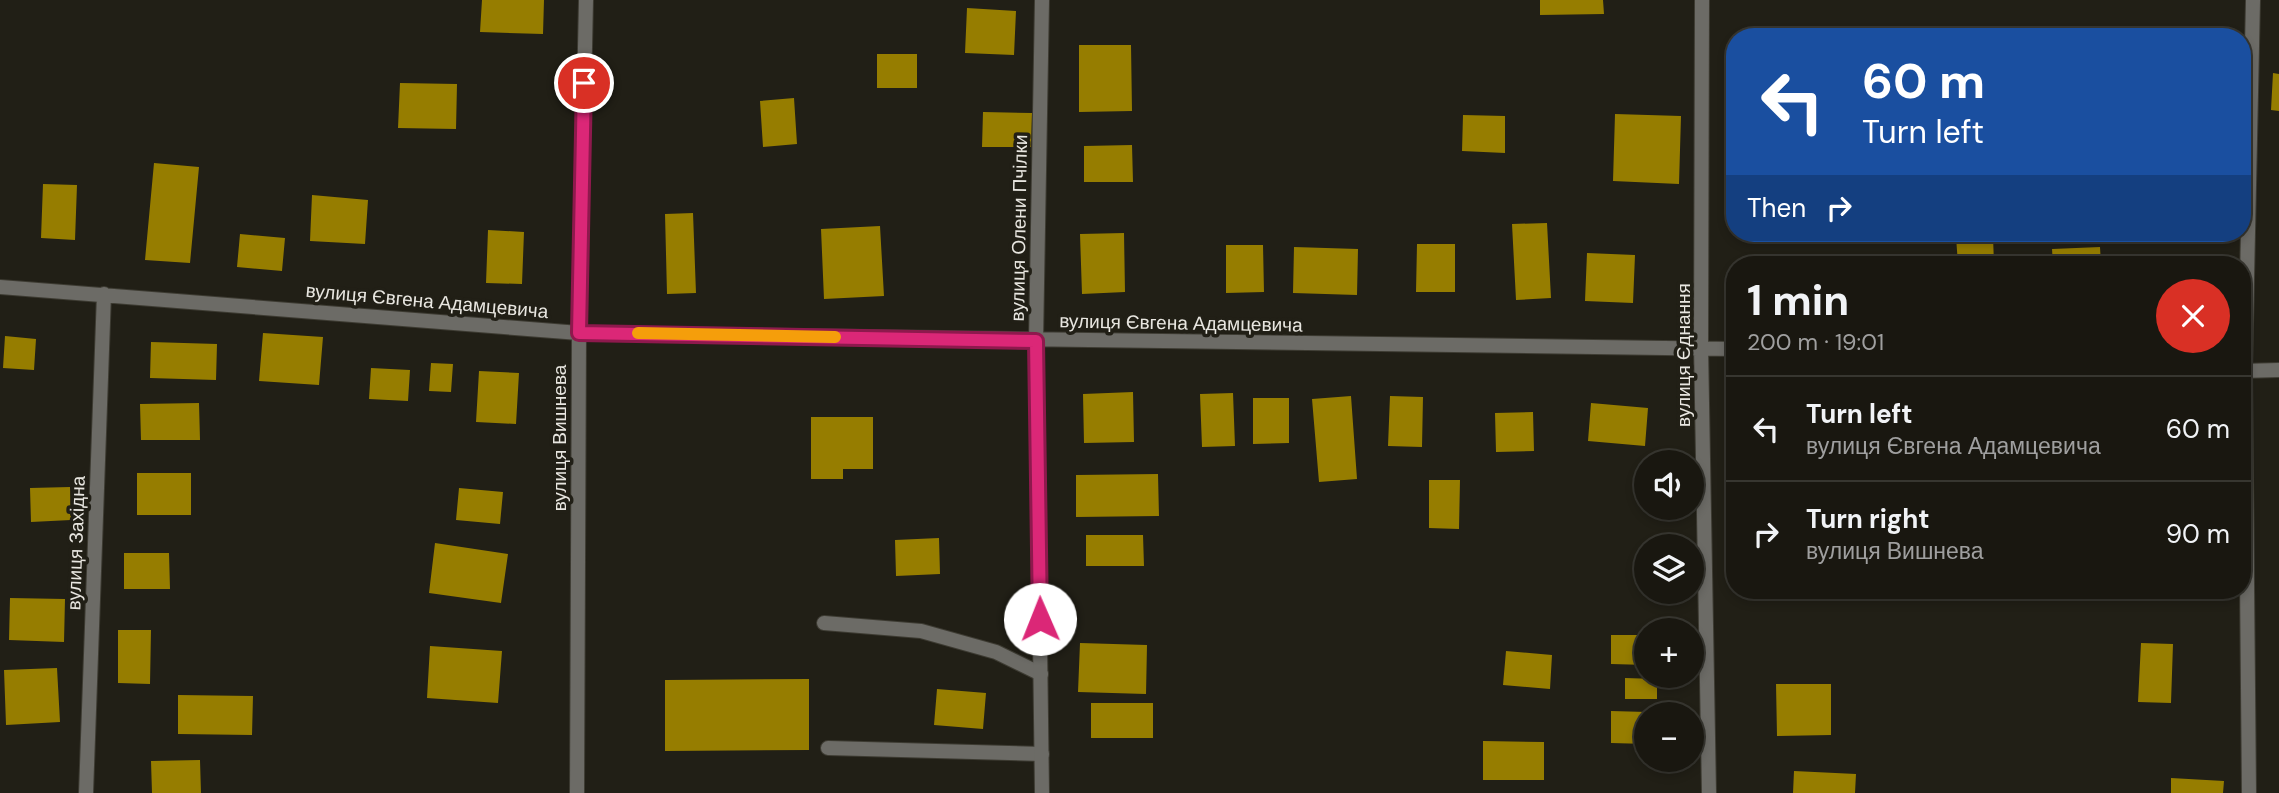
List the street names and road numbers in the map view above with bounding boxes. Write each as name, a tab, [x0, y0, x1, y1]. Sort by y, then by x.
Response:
street label: вулиця Олени Пчілки	[1005, 134, 1033, 322]
street label: вулиця Євгена Адамцевича	[305, 278, 550, 324]
street label: вулиця Єднання	[1671, 283, 1696, 427]
street label: вулиця Євгена Адамцевича	[1059, 308, 1303, 338]
street label: вулиця Вишнева	[547, 364, 572, 511]
street label: вулиця Західна	[61, 475, 91, 611]

